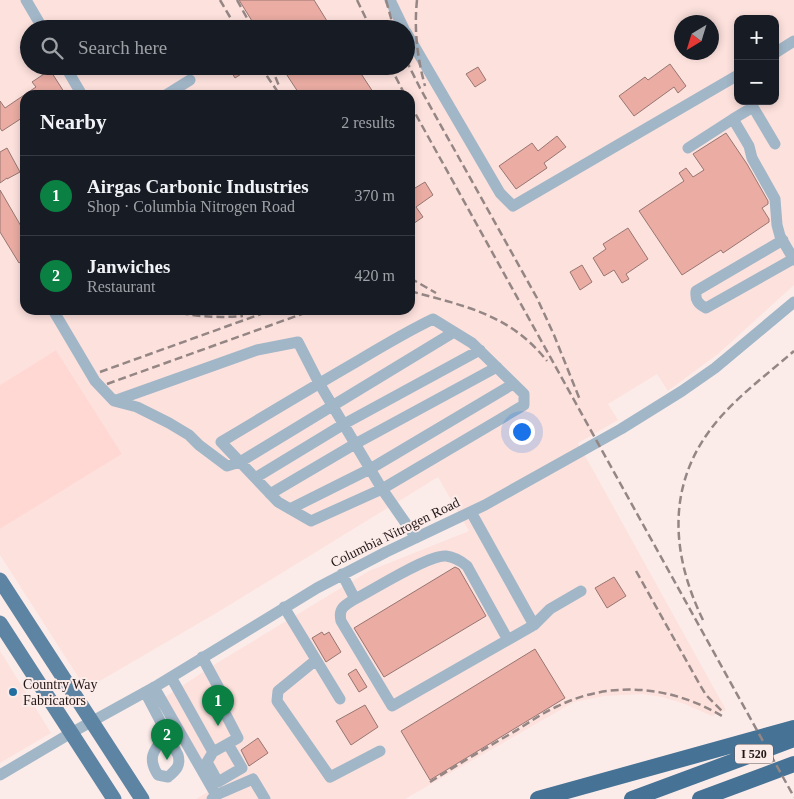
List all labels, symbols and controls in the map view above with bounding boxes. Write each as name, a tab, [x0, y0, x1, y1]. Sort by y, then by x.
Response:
north arrow	[674, 15, 719, 60]
map controls	[734, 15, 779, 105]
button: +	[734, 15, 779, 60]
search box	[20, 20, 415, 75]
icon: search	[38, 34, 66, 62]
text: Search here	[78, 37, 167, 58]
button: −	[734, 60, 779, 105]
text: Nearby	[40, 110, 107, 134]
text: 2 results	[341, 114, 395, 131]
text: Airgas Carbonic Industries	[87, 176, 309, 197]
text: 1	[52, 187, 60, 204]
text: 370 m	[355, 187, 395, 204]
text: Shop · Columbia Nitrogen Road	[87, 198, 295, 215]
text: Janwiches	[87, 256, 170, 277]
text: 2	[52, 267, 60, 284]
text: 420 m	[355, 267, 395, 284]
text: Restaurant	[87, 278, 155, 295]
your location	[509, 419, 535, 445]
street label: Columbia Nitrogen Road	[328, 495, 462, 570]
place label: Country Way Fabricators	[23, 677, 97, 708]
pin: 1	[202, 685, 234, 726]
marker: Country Way Fabricators	[7, 686, 19, 698]
pin: 2	[151, 719, 183, 760]
road number: I 520	[735, 744, 773, 764]

